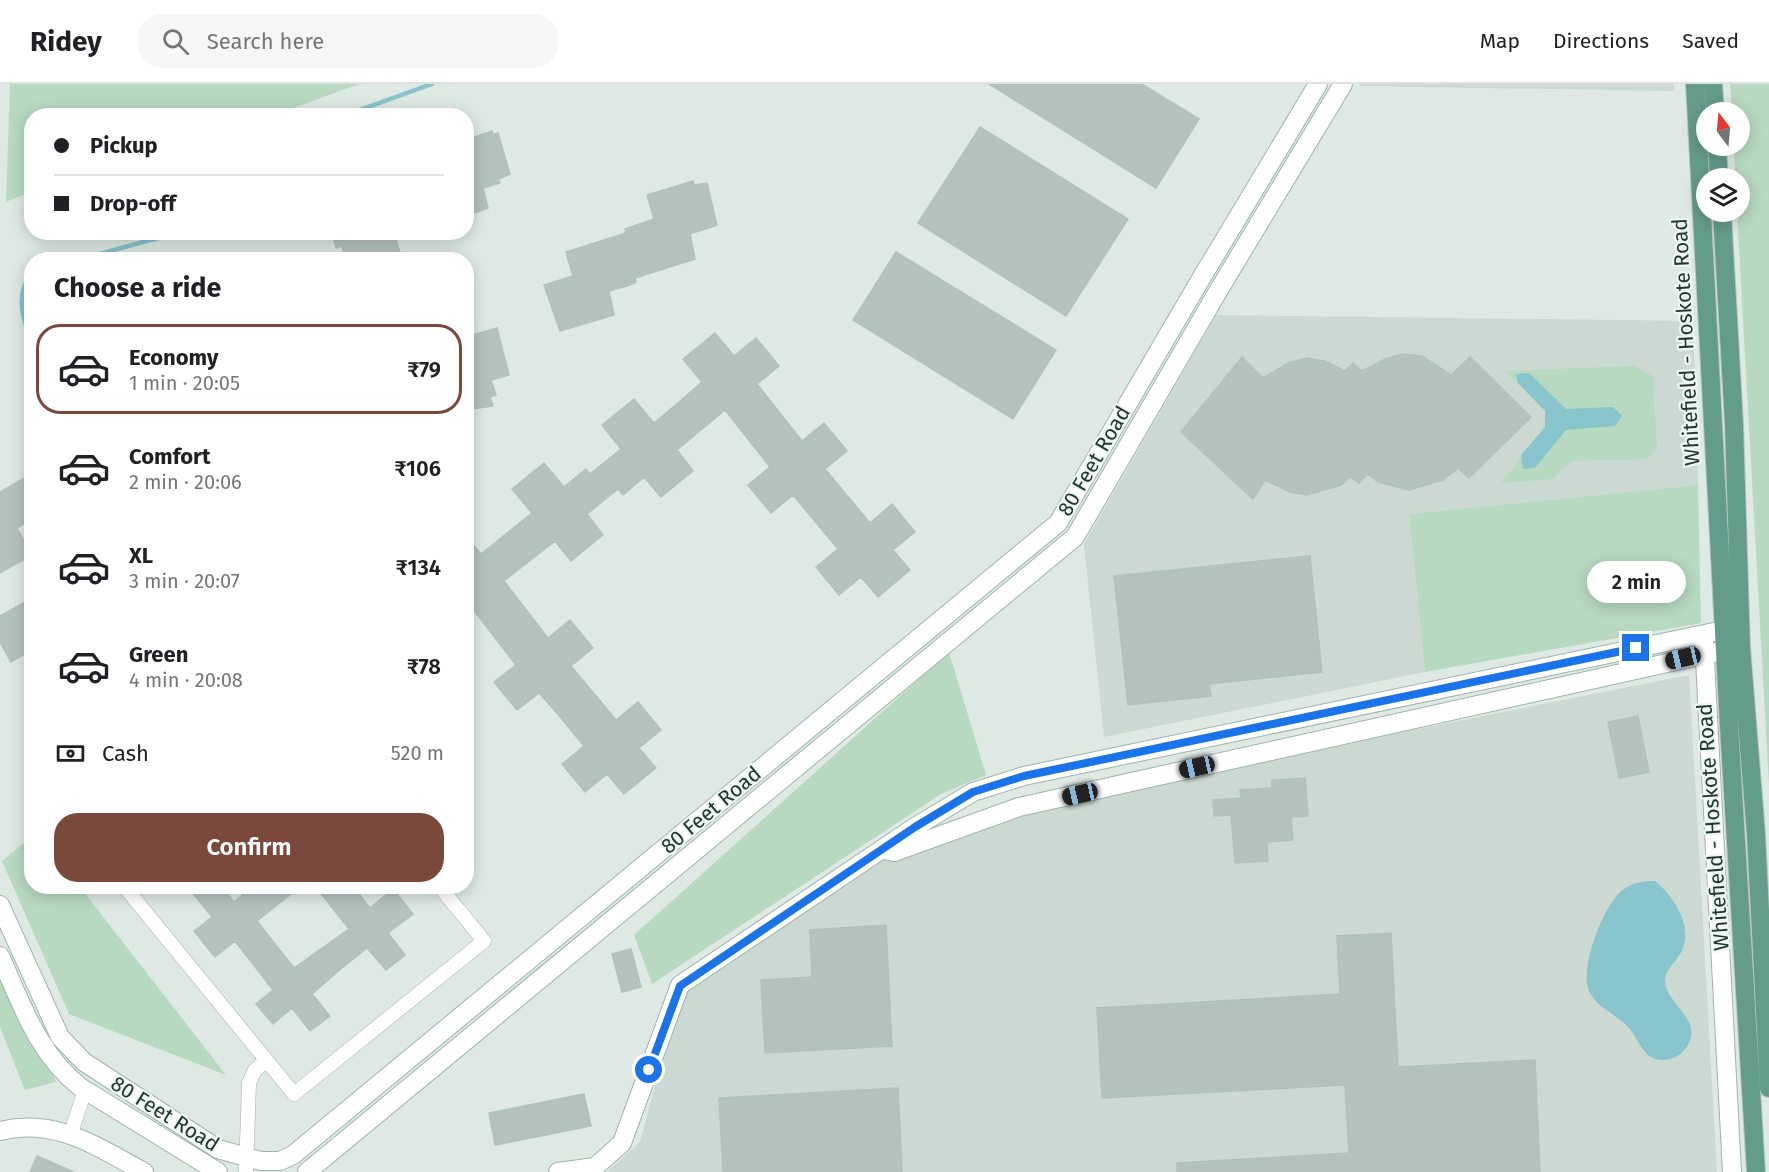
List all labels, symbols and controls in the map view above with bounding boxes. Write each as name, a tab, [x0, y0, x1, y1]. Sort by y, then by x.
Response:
search box	[138, 14, 558, 68]
text: Ridey	[30, 25, 102, 58]
icon: search	[159, 25, 192, 58]
text: Search here	[207, 28, 324, 55]
text: Map	[1480, 28, 1520, 54]
text: Directions	[1553, 28, 1649, 54]
text: Saved	[1682, 28, 1739, 54]
north arrow	[1696, 102, 1750, 156]
map controls	[1696, 102, 1750, 222]
text: Pickup	[90, 132, 158, 159]
button: layers	[1696, 168, 1750, 222]
text: Drop-off	[90, 190, 176, 217]
street label: Whitefield - Hoskote Road	[1667, 218, 1705, 466]
text: Choose a ride	[54, 272, 221, 304]
icon: car	[57, 342, 111, 396]
text: Economy	[129, 344, 218, 371]
text: ₹79	[407, 356, 441, 383]
text: 1 min · 20:05	[129, 371, 240, 395]
street label: 80 Feet Road	[1052, 401, 1136, 521]
icon: car	[57, 441, 111, 495]
text: Comfort	[129, 443, 210, 470]
text: ₹106	[394, 455, 441, 482]
text: 2 min · 20:06	[129, 470, 242, 494]
icon: car	[57, 540, 111, 594]
text: XL	[129, 542, 153, 569]
text: ₹134	[396, 554, 441, 581]
callout: 2 min	[1586, 561, 1686, 603]
text: 3 min · 20:07	[129, 569, 240, 593]
text: 2 min	[1612, 570, 1661, 594]
route end	[1622, 634, 1649, 661]
icon: car	[57, 639, 111, 693]
text: Green	[129, 641, 188, 668]
car	[1663, 645, 1703, 671]
text: ₹78	[407, 653, 441, 680]
text: 4 min · 20:08	[129, 668, 243, 692]
street label: Whitefield - Hoskote Road	[1691, 702, 1735, 952]
icon: cash	[54, 737, 87, 770]
text: Cash	[102, 740, 149, 767]
text: 520 m	[391, 741, 444, 765]
car	[1177, 754, 1217, 780]
street label: 80 Feet Road	[656, 761, 766, 859]
car	[1060, 781, 1100, 807]
button: Confirm	[54, 813, 444, 882]
route start	[635, 1056, 662, 1083]
street label: 80 Feet Road	[106, 1070, 224, 1158]

